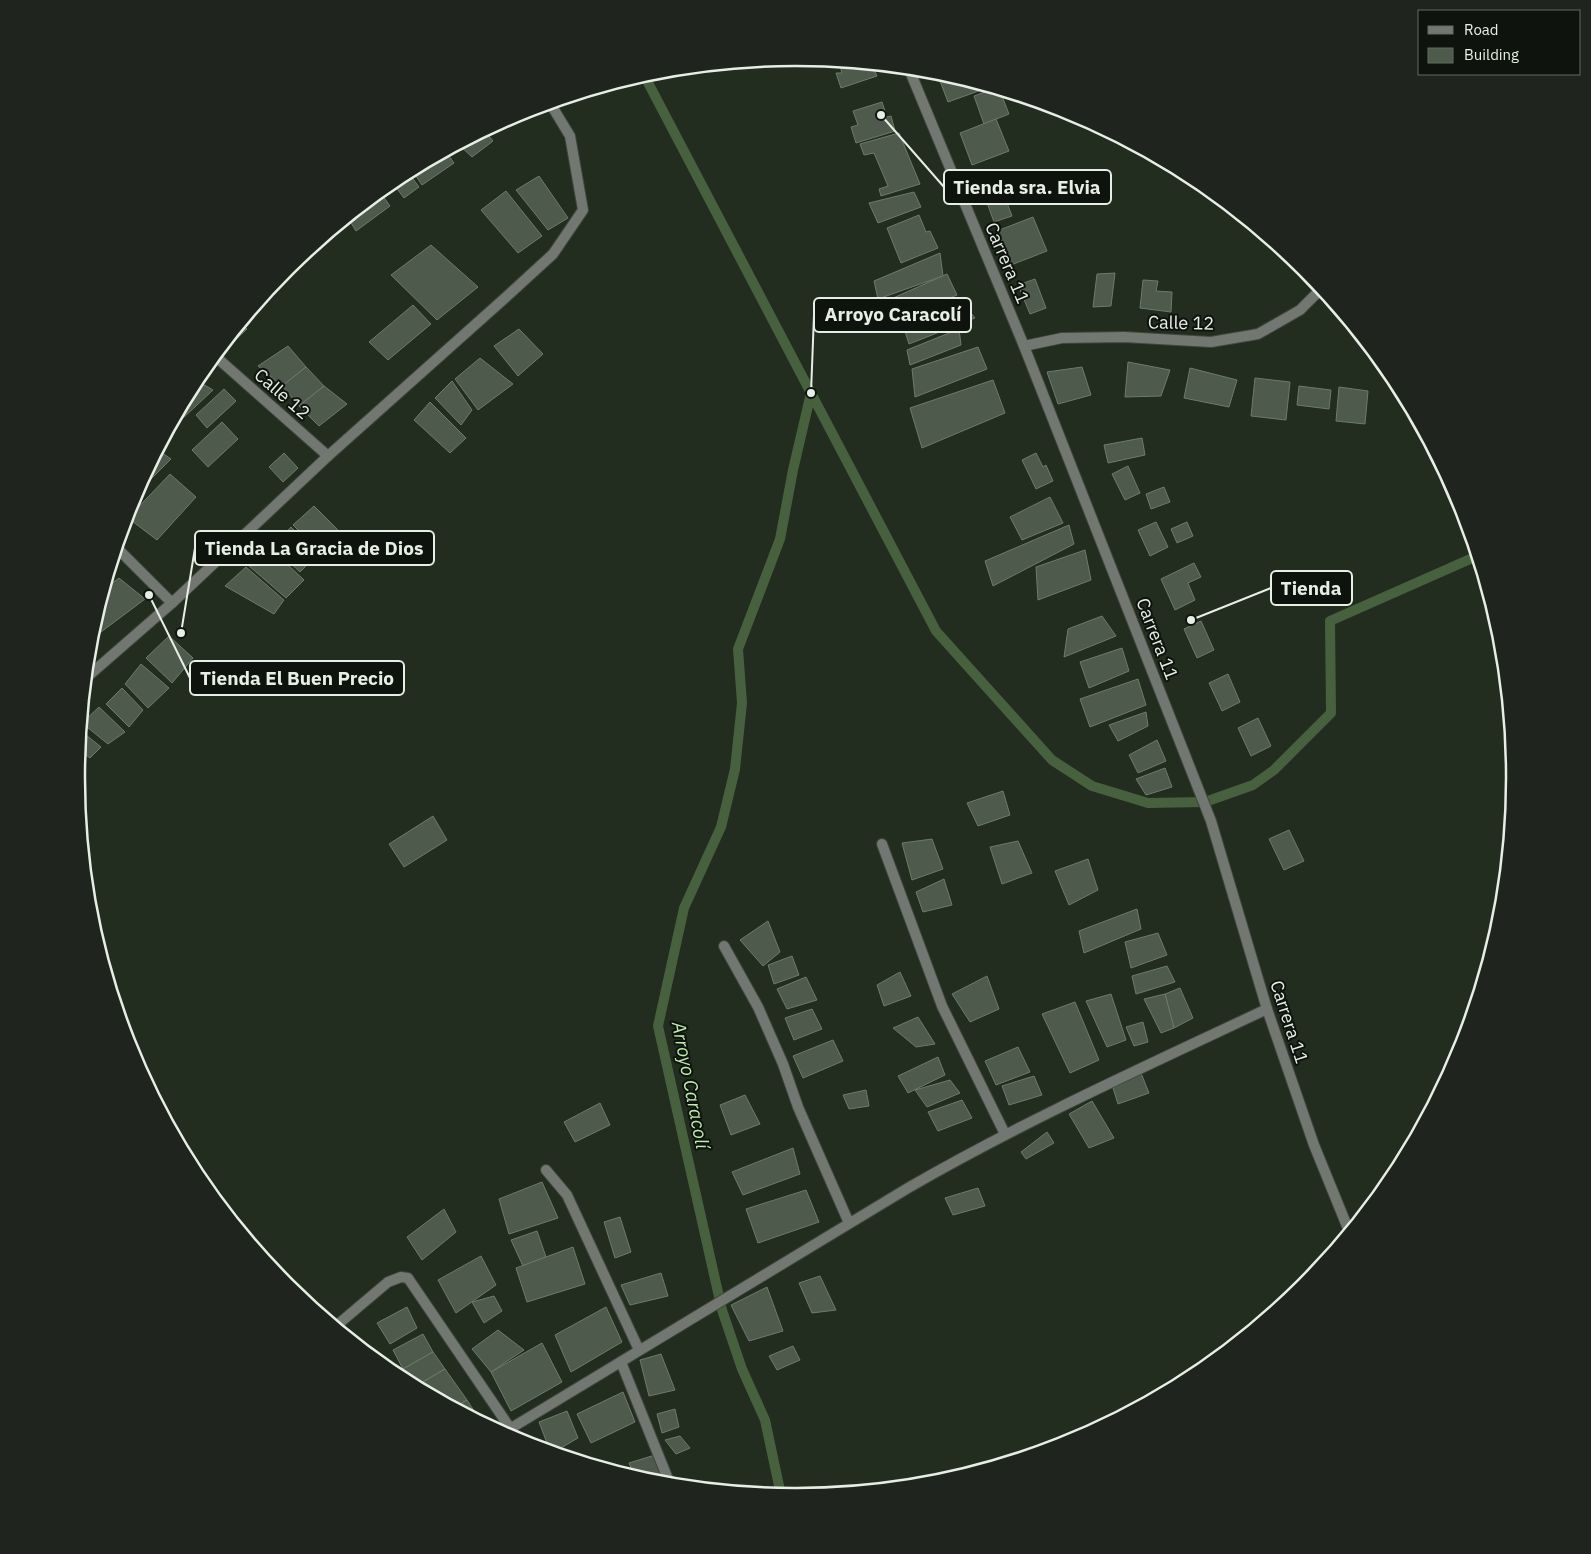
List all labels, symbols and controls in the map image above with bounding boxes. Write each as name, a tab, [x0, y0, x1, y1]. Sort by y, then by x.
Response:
legend	[1418, 10, 1581, 75]
text: Road	[1464, 20, 1499, 39]
text: Building	[1464, 45, 1519, 64]
callout: Tienda sra. Elvia	[944, 170, 1111, 204]
text: Tienda sra. Elvia	[953, 175, 1101, 199]
street label: Carrera 11	[980, 219, 1035, 307]
callout: Arroyo Caracolí	[814, 298, 971, 332]
text: Arroyo Caracolí	[824, 302, 962, 326]
street label: Calle 12	[1148, 310, 1214, 335]
street label: Calle 12	[250, 363, 315, 424]
callout: Tienda La Gracia de Dios	[195, 531, 434, 565]
text: Tienda La Gracia de Dios	[205, 536, 423, 560]
callout: Tienda	[1271, 571, 1352, 605]
text: Tienda	[1281, 576, 1342, 600]
street label: Carrera 11	[1131, 595, 1184, 683]
callout: Tienda El Buen Precio	[190, 661, 404, 695]
text: Tienda El Buen Precio	[200, 666, 394, 690]
street label: Carrera 11	[1265, 977, 1314, 1066]
water label: Arroyo Caracolí	[667, 1018, 715, 1153]

